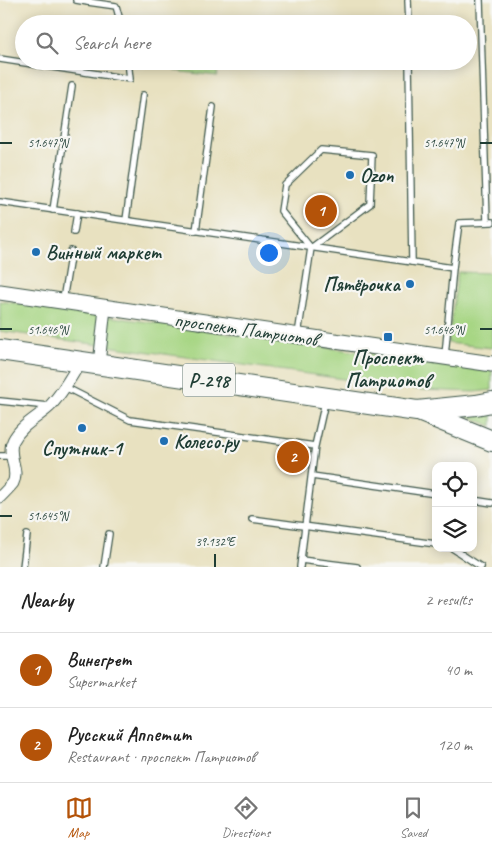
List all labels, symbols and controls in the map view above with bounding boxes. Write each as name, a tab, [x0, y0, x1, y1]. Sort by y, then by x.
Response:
search box	[15, 15, 477, 70]
icon: search	[33, 29, 61, 57]
text: Search here	[73, 31, 150, 55]
text: 51.647°N	[28, 135, 70, 151]
text: 51.647°N	[424, 135, 466, 151]
place label: Ozon	[360, 163, 394, 188]
marker: Ozon	[344, 169, 356, 181]
pin: 1	[305, 192, 337, 230]
place label: Винный маркет	[46, 240, 163, 265]
your location	[256, 240, 282, 266]
marker: Винный маркет	[30, 246, 42, 258]
place label: Пятёрочка	[323, 272, 401, 297]
marker: Пятёрочка	[404, 278, 416, 290]
street label: проспект Патриотов	[173, 307, 324, 353]
text: 51.646°N	[28, 322, 70, 338]
text: 51.646°N	[424, 322, 466, 338]
marker: Проспект Патриотов	[382, 331, 394, 343]
place label: Проспект Патриотов	[346, 345, 435, 393]
road number: Р-298	[183, 364, 235, 396]
marker: Спутник-1	[76, 422, 88, 434]
place label: Колесо.ру	[174, 429, 241, 454]
marker: Колесо.ру	[158, 435, 170, 447]
place label: Спутник-1	[42, 436, 124, 461]
pin: 2	[277, 438, 309, 476]
map controls	[432, 462, 477, 552]
button: locate	[432, 462, 477, 507]
button: layers	[432, 507, 477, 552]
text: 51.645°N	[28, 508, 70, 524]
text: 39.132°E	[195, 534, 236, 550]
text: Nearby	[20, 587, 73, 613]
text: 2 results	[425, 590, 472, 610]
text: Винегрет	[67, 648, 131, 672]
text: 1	[32, 660, 40, 680]
text: 40 m	[445, 660, 472, 680]
text: Supermarket	[67, 672, 135, 692]
text: Русский Аппетит	[67, 723, 191, 747]
text: 2	[32, 735, 40, 755]
text: 120 m	[438, 735, 472, 755]
text: Restaurant · проспект Патриотов	[67, 747, 255, 767]
tab: Map	[65, 794, 93, 841]
tab: Directions	[222, 794, 270, 841]
tab: Saved	[399, 794, 427, 841]

